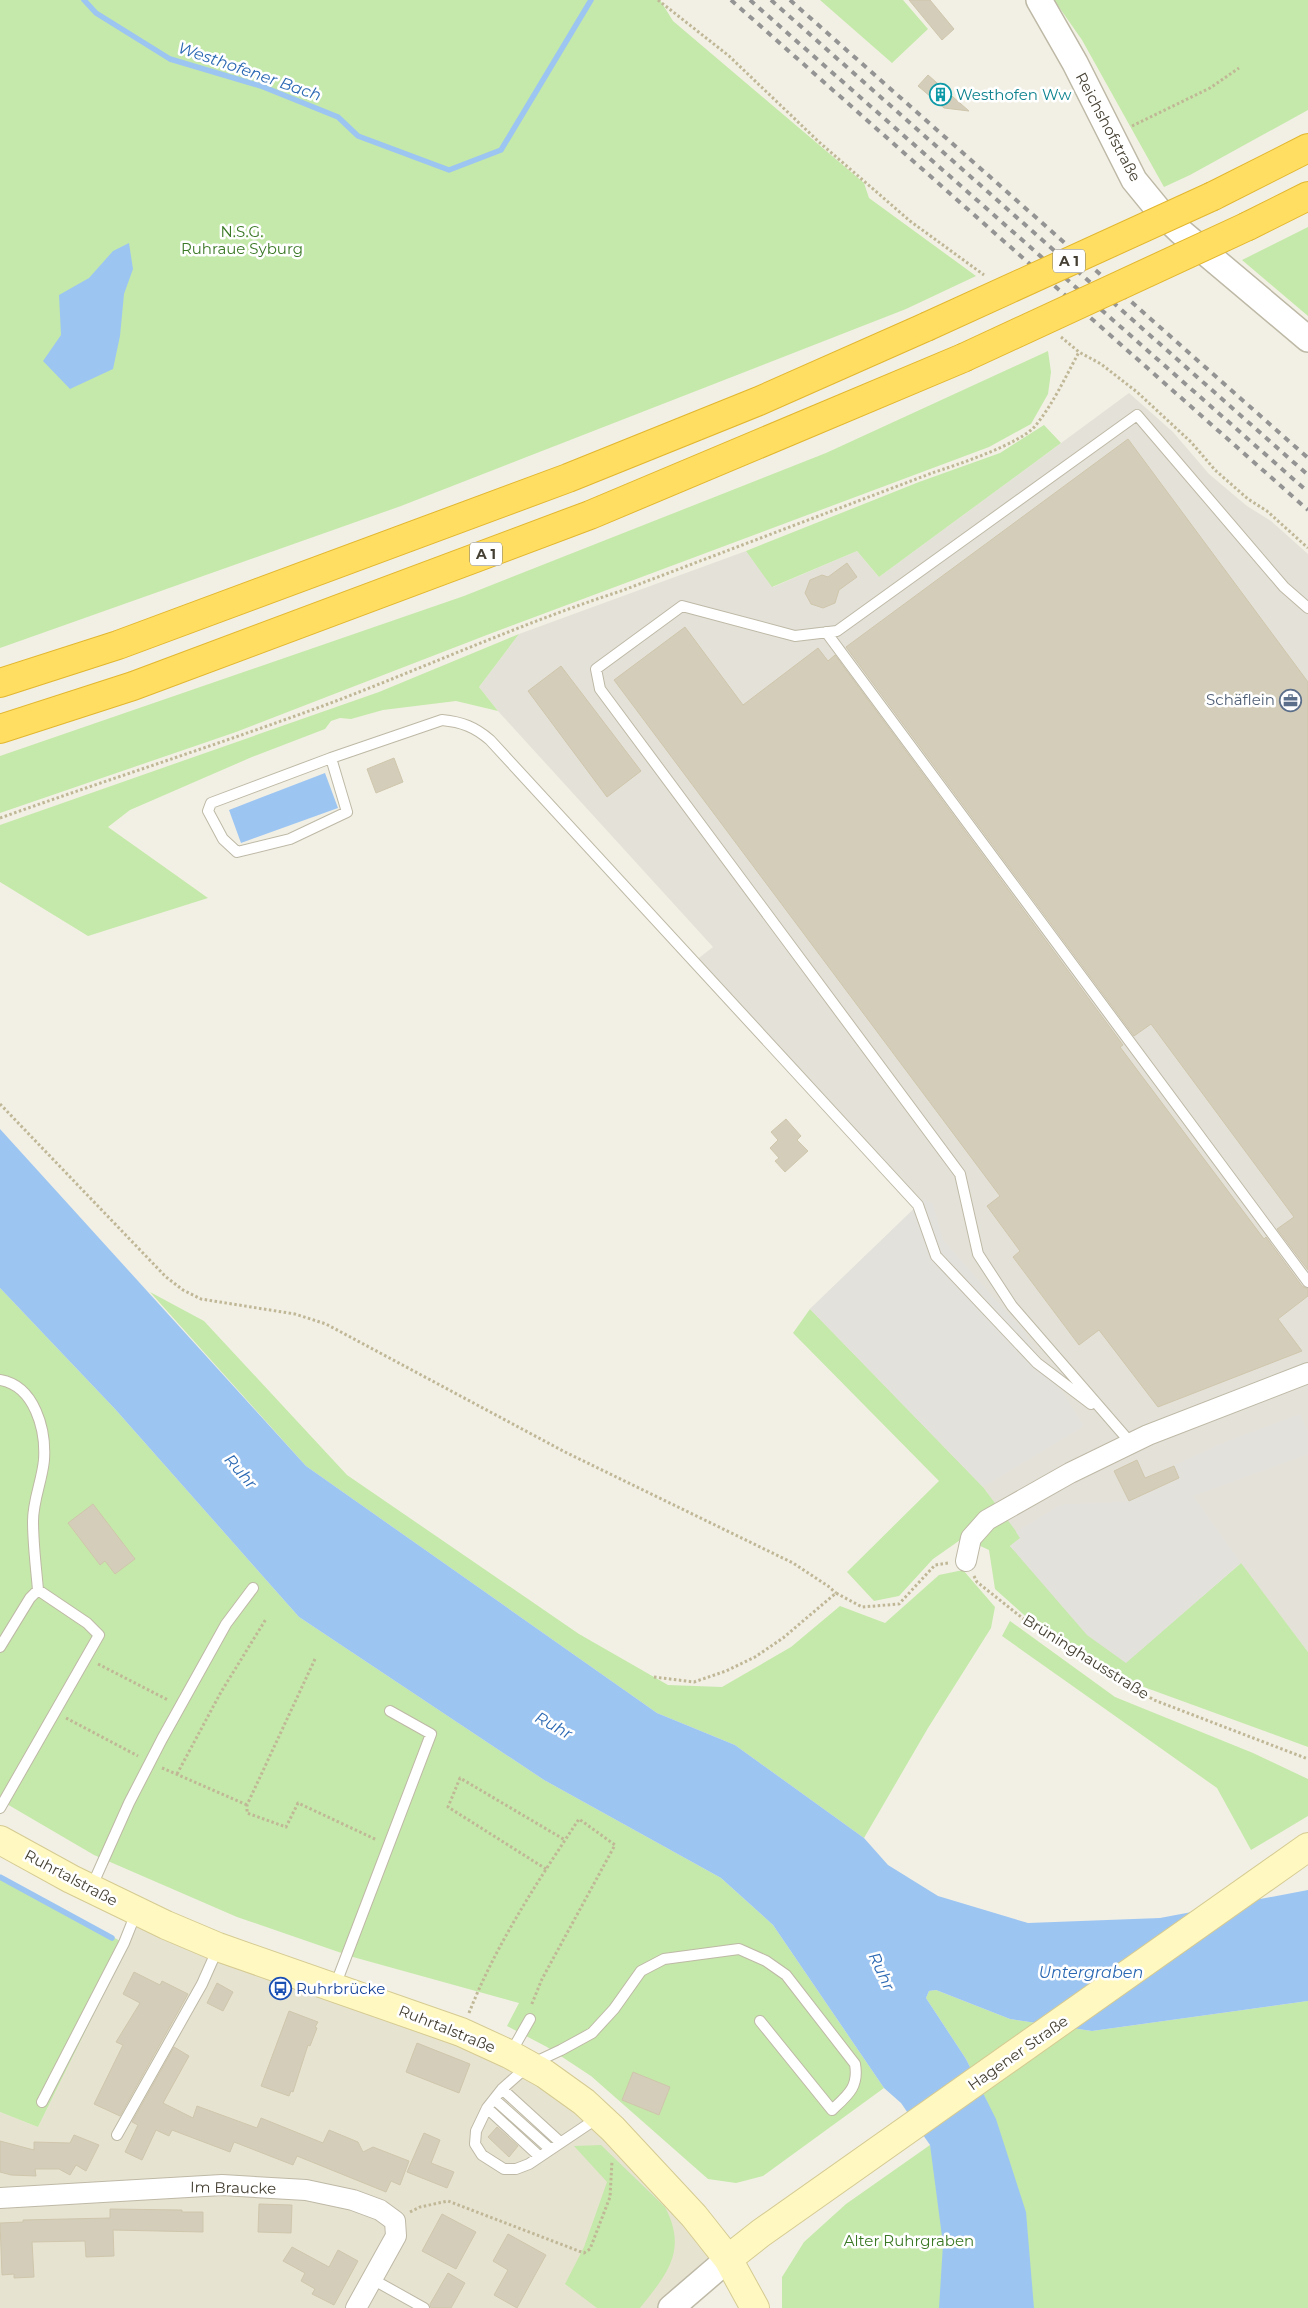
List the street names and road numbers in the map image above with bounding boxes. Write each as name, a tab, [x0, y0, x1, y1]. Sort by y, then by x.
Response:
street label: Reichshofstraße	[1072, 69, 1145, 185]
road number: A 1	[1053, 250, 1085, 272]
road number: A 1	[470, 542, 502, 566]
street label: Brüninghausstraße	[1020, 1610, 1153, 1703]
street label: Ruhrtalstraße	[21, 1845, 121, 1910]
street label: Ruhrtalstraße	[396, 2000, 498, 2057]
street label: Hagener Straße	[964, 2011, 1072, 2094]
street label: Im Braucke	[190, 2177, 276, 2198]

